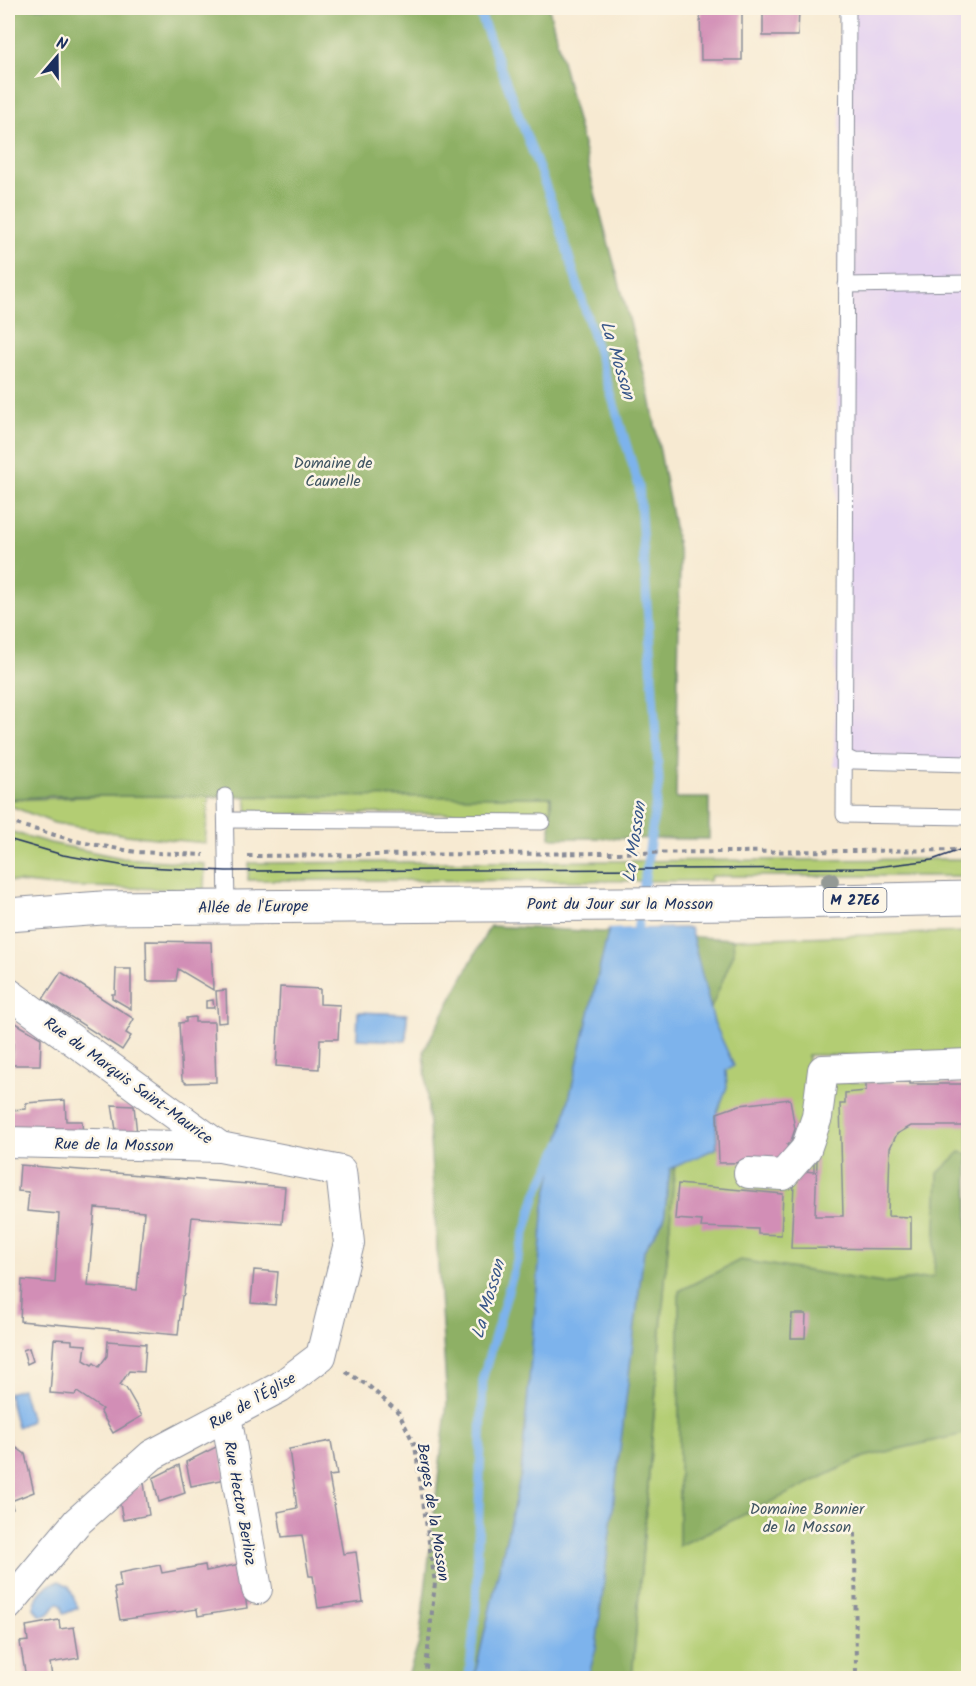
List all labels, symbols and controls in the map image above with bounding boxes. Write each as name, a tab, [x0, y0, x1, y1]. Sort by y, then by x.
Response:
north arrow	[27, 27, 87, 87]
text: N	[53, 31, 71, 58]
water label: La Mosson	[591, 317, 643, 405]
park label: Domaine de Caunelle	[294, 451, 372, 494]
water label: La Mosson	[615, 799, 656, 884]
road number: M 27E6	[824, 888, 886, 912]
street label: Pont du Jour sur la Mosson	[527, 892, 713, 917]
street label: Allée de l'Europe	[198, 894, 308, 921]
street label: Rue du Marquis Saint-Maurice	[38, 1011, 218, 1151]
street label: Rue de la Mosson	[54, 1132, 174, 1159]
water label: La Mosson	[464, 1255, 515, 1342]
street label: Rue de l'Église	[204, 1366, 301, 1436]
street label: Rue Hector Berlioz	[216, 1439, 263, 1567]
street label: Berges de la Mosson	[409, 1441, 456, 1583]
park label: Domaine Bonnier de la Mosson	[750, 1497, 866, 1540]

